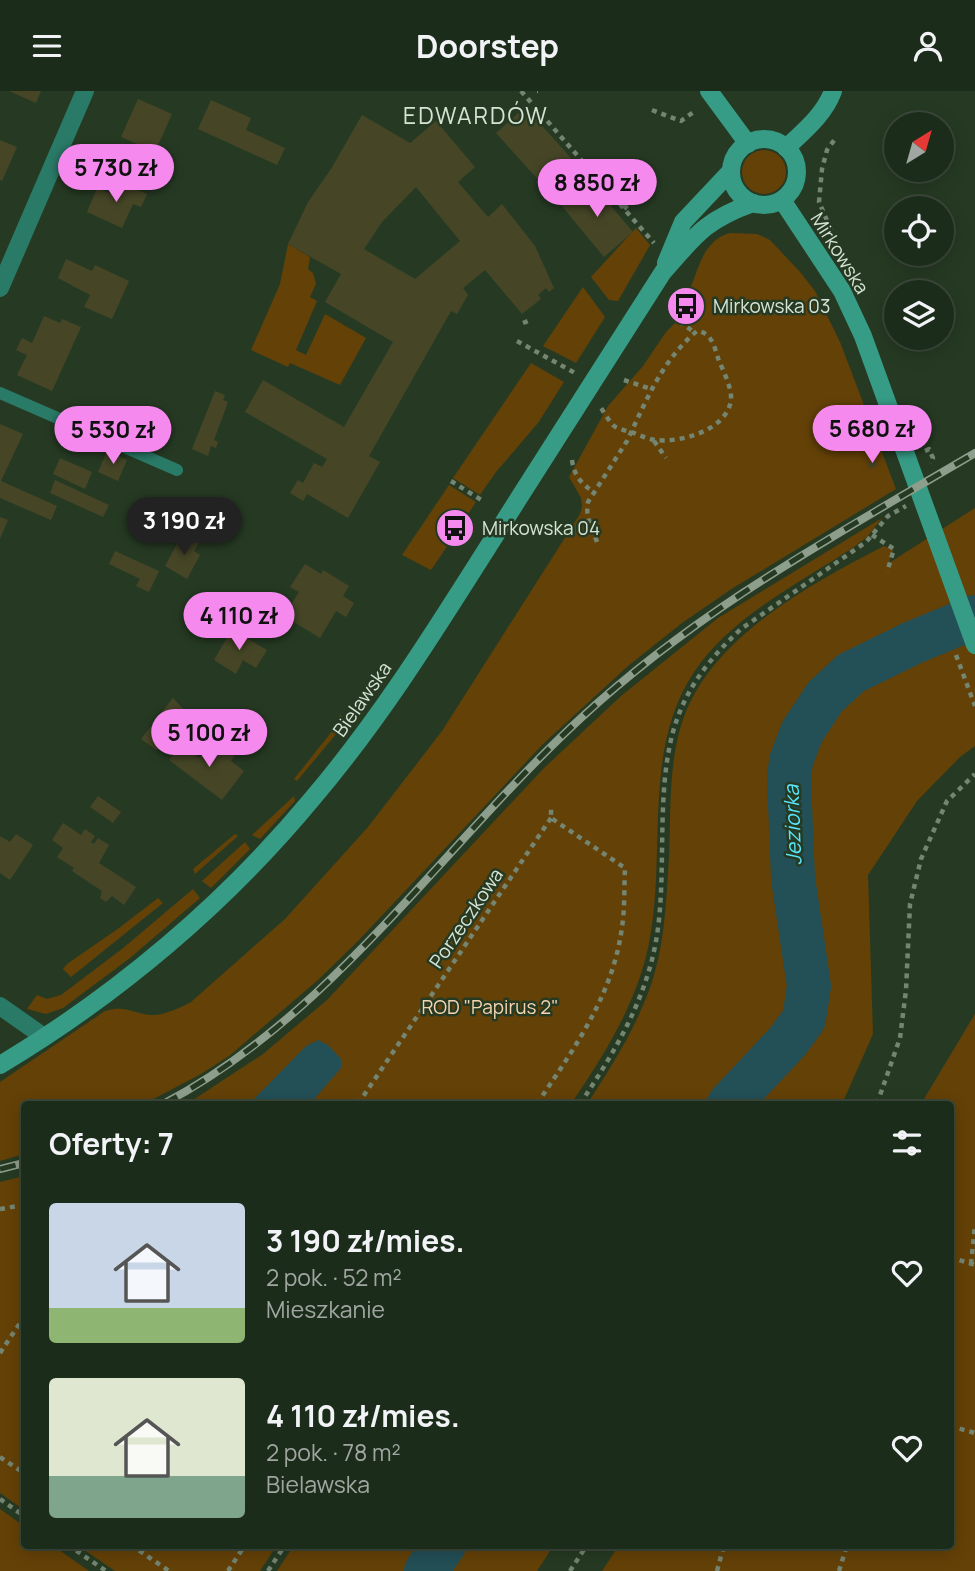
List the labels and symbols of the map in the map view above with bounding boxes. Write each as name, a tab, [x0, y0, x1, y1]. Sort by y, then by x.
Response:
district label: EDWARDÓW	[403, 99, 549, 131]
north arrow	[884, 112, 954, 182]
pin: 5 730 zł	[44, 145, 188, 204]
pin: 8 850 zł	[525, 159, 669, 219]
street label: Mirkowska	[805, 207, 875, 299]
bus stop icon: Mirkowska 03	[665, 285, 707, 327]
place label: Mirkowska 03	[713, 293, 830, 319]
pin: 5 680 zł	[800, 405, 944, 465]
pin: 5 530 zł	[41, 407, 185, 466]
pin: 3 190 zł	[112, 497, 256, 557]
bus stop icon: Mirkowska 04	[434, 507, 476, 549]
place label: Mirkowska 04	[482, 515, 600, 541]
pin: 4 110 zł	[167, 593, 311, 652]
street label: Bielawska	[327, 656, 397, 742]
pin: 5 100 zł	[137, 709, 281, 769]
water label: Jeziorka	[777, 783, 807, 866]
street label: Porzeczkowa	[423, 863, 509, 973]
park label: ROD "Papirus 2"	[421, 994, 559, 1020]

